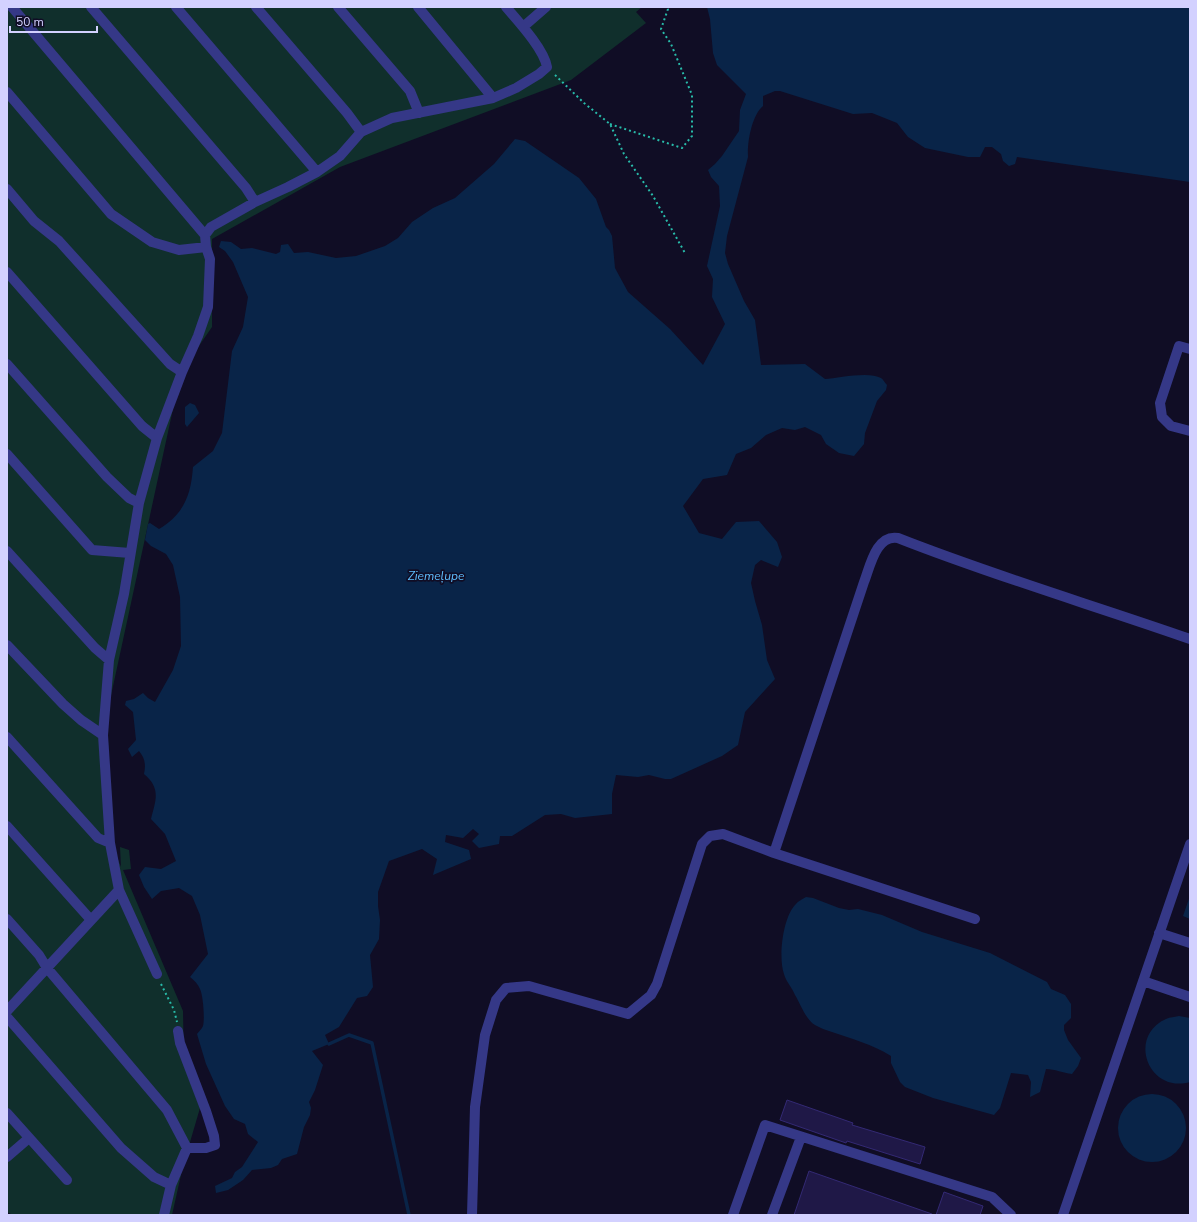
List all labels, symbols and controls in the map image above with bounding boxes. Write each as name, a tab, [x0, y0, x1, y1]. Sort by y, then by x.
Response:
scale bar	[10, 8, 97, 34]
text: 50 m	[16, 14, 44, 30]
water label: Ziemeļupe	[408, 568, 465, 584]

